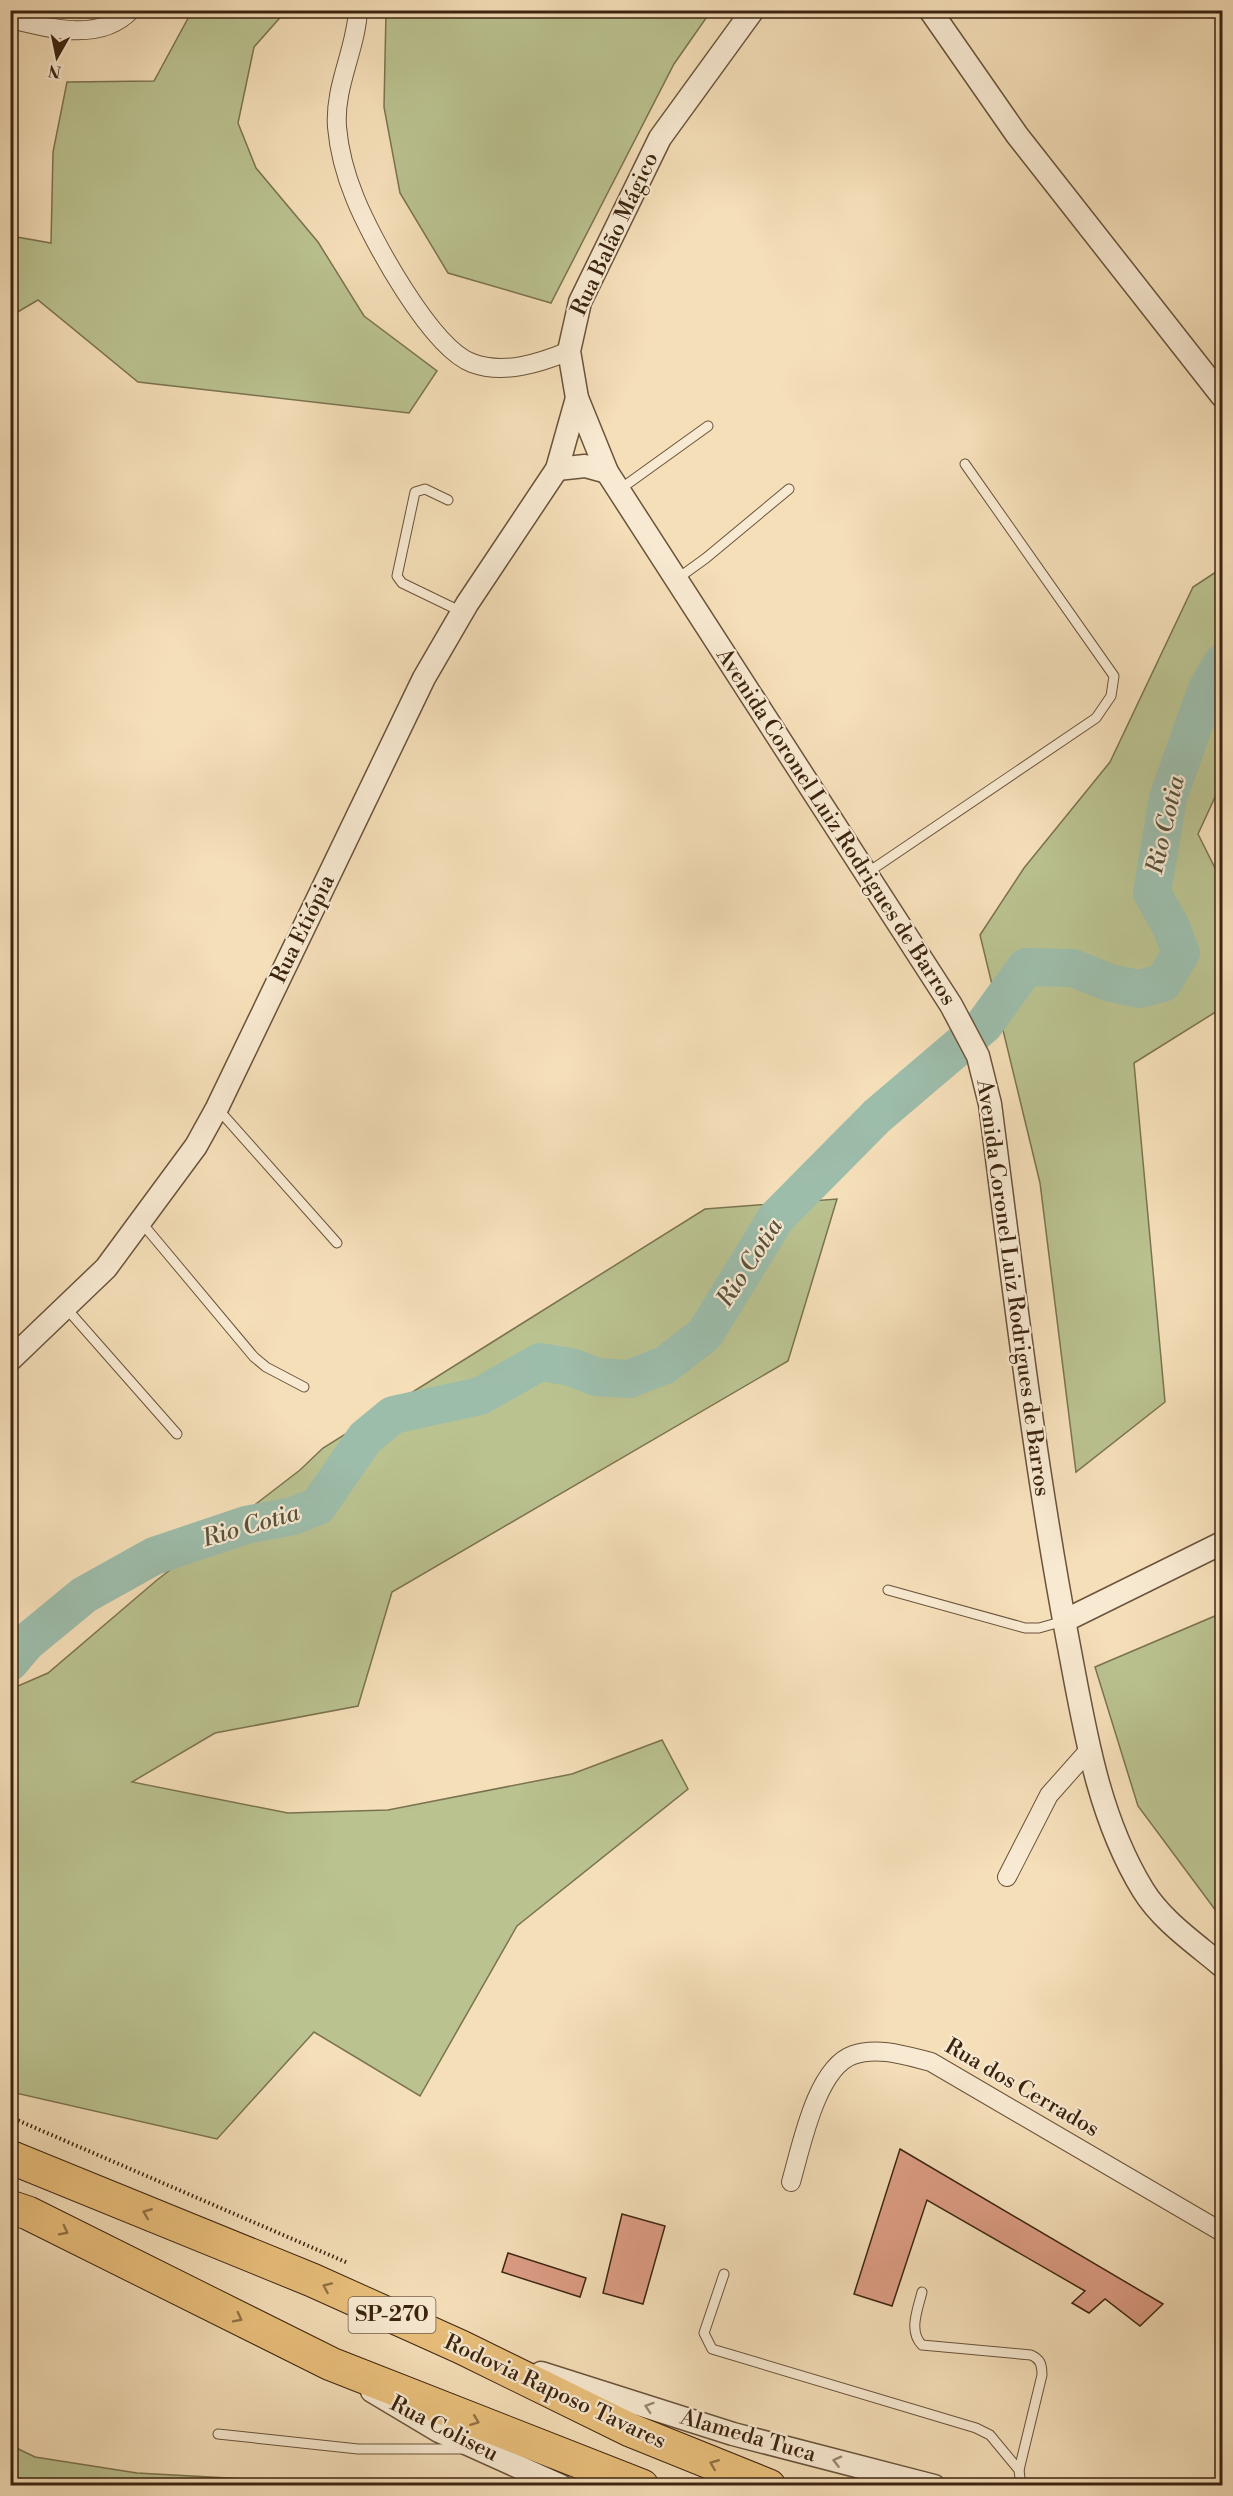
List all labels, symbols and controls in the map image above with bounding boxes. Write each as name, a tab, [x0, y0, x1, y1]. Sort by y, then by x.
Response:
north arrow	[27, 27, 87, 87]
text: N	[47, 60, 63, 82]
street label: Rua Balão Mágico	[565, 148, 665, 320]
street label: Avenida Coronel Luiz Rodrigues de Barros	[710, 643, 962, 1011]
water label: Rio Cotia	[1140, 772, 1192, 878]
street label: Rua Etiópia	[265, 870, 341, 988]
street label: Avenida Coronel Luiz Rodrigues de Barros	[970, 1077, 1056, 1498]
water label: Rio Cotia	[710, 1212, 790, 1314]
water label: Rio Cotia	[198, 1498, 304, 1554]
street label: Rua dos Cerrados	[940, 2033, 1104, 2143]
one-way arrow	[142, 2208, 153, 2220]
one-way arrow	[57, 2224, 68, 2235]
one-way arrow	[323, 2282, 334, 2294]
road number: SP-270	[348, 2297, 436, 2333]
one-way arrow	[232, 2311, 243, 2322]
street label: Rodovia Raposo Tavares	[440, 2329, 670, 2455]
street label: Rua Coliseu	[385, 2390, 503, 2468]
one-way arrow	[644, 2402, 655, 2414]
street label: Alameda Tuca	[676, 2403, 820, 2468]
one-way arrow	[468, 2414, 479, 2426]
one-way arrow	[832, 2455, 842, 2468]
one-way arrow	[710, 2459, 721, 2471]

